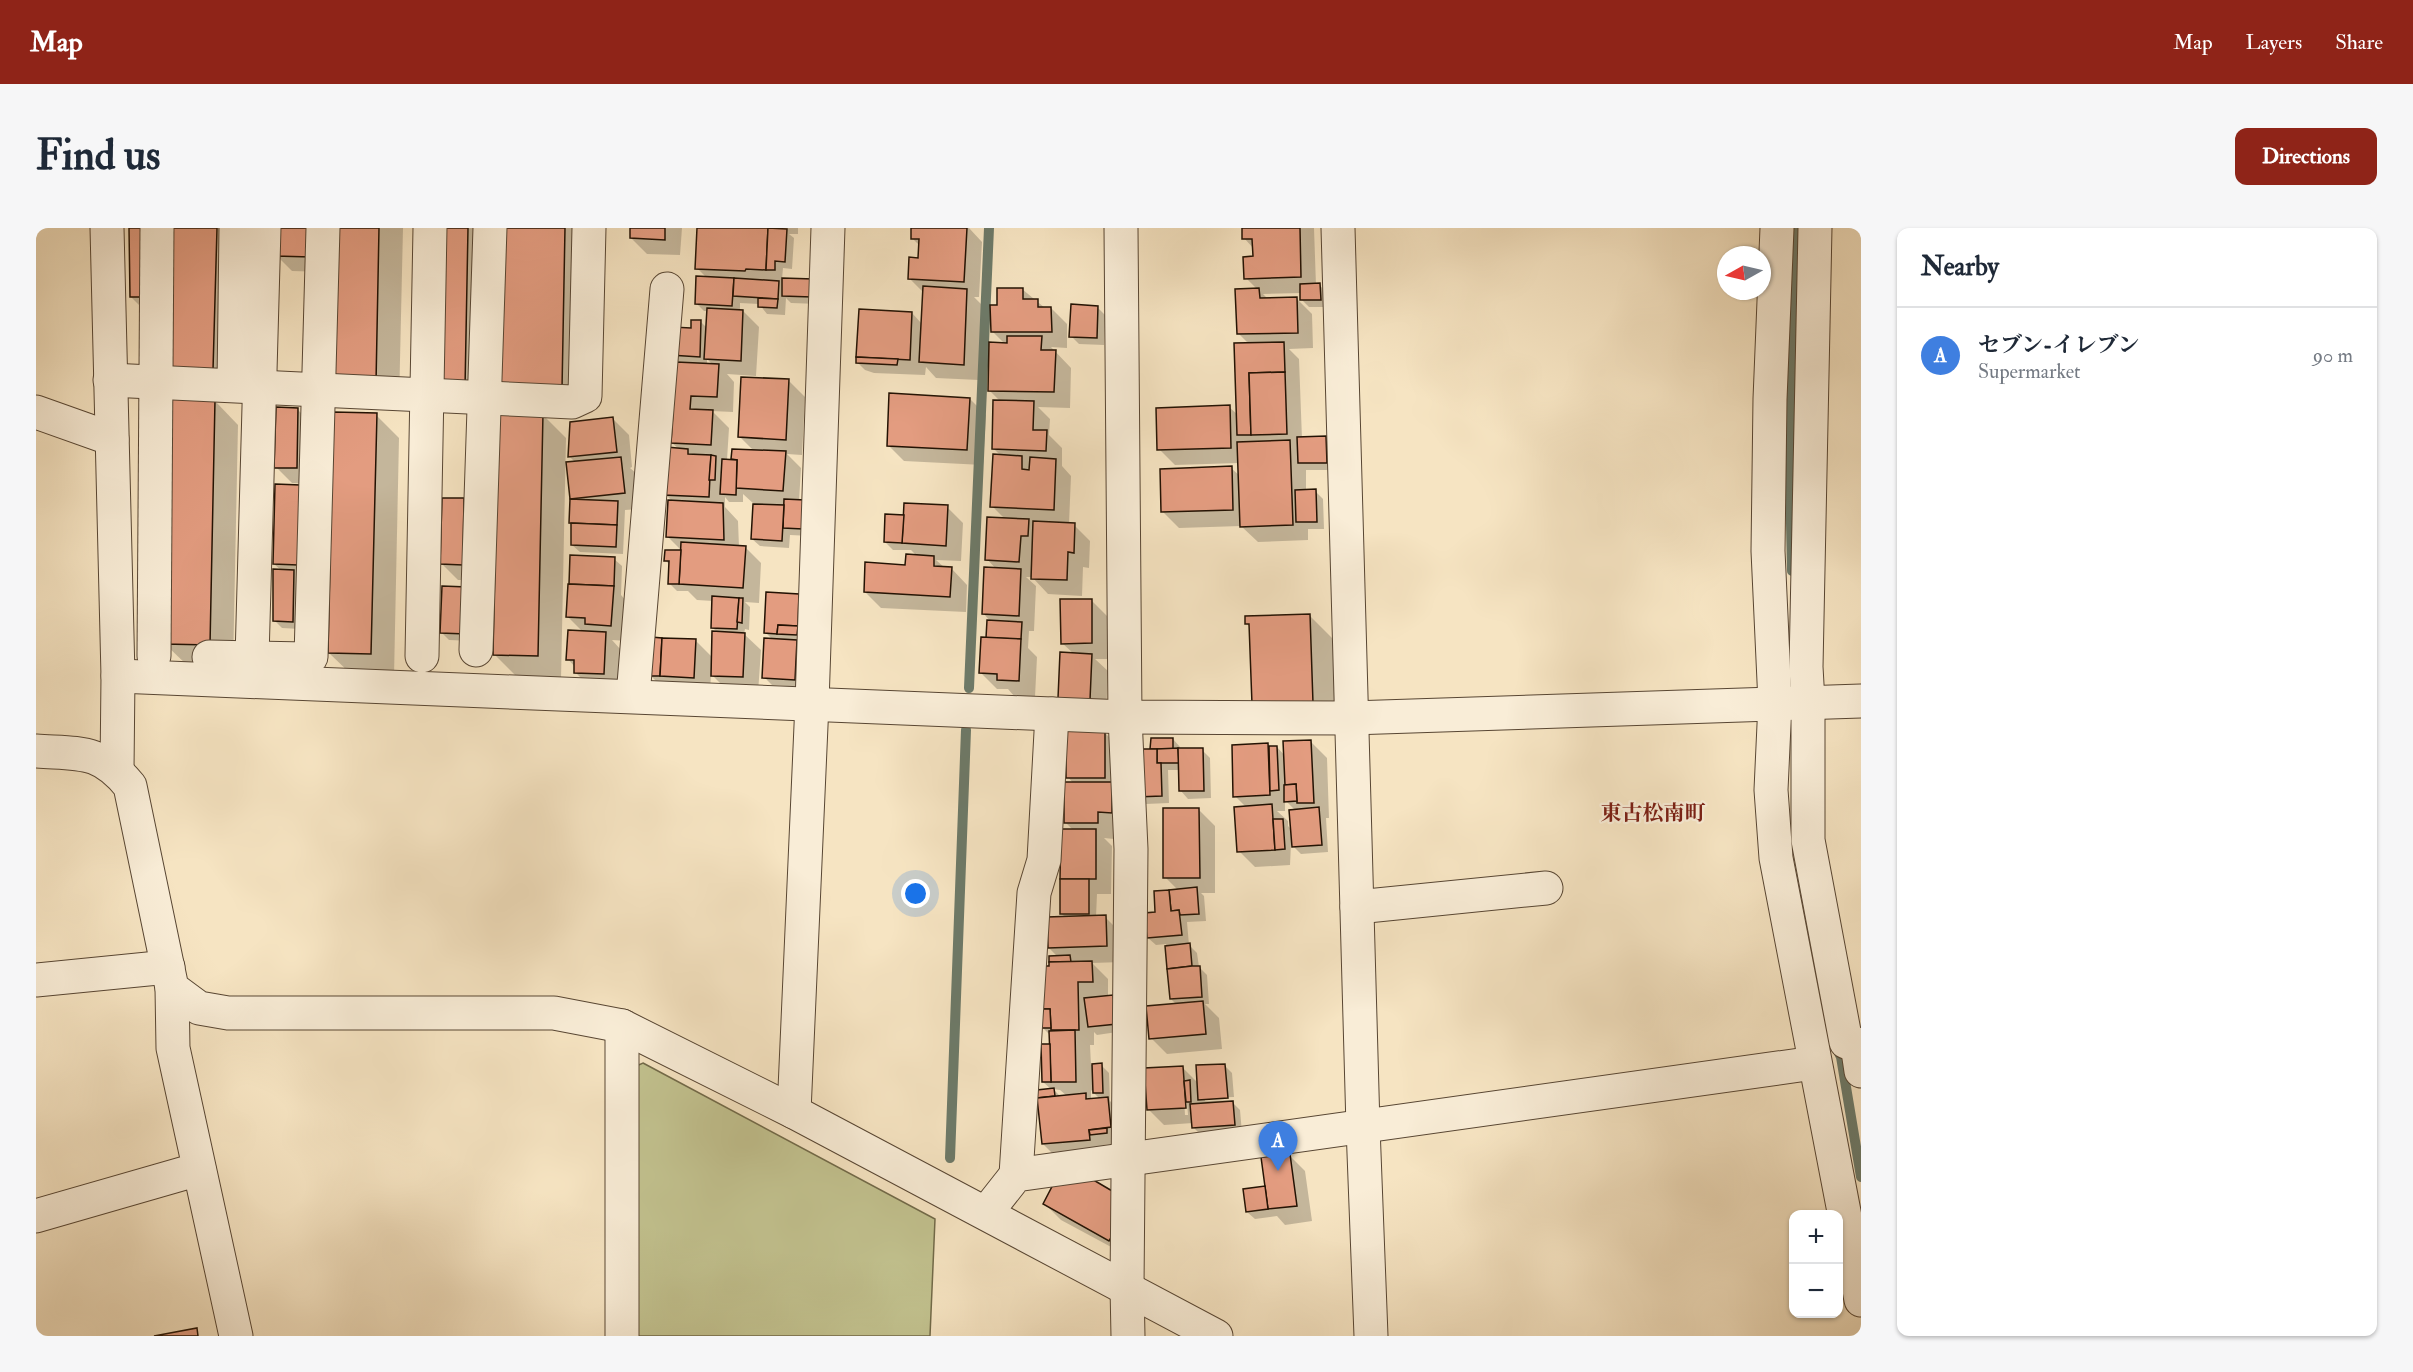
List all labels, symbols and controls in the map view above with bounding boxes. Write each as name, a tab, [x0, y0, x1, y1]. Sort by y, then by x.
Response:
text: Map	[30, 25, 83, 60]
text: Map	[2173, 29, 2213, 56]
text: Layers	[2246, 29, 2302, 56]
text: Share	[2335, 29, 2383, 56]
button: Directions	[2235, 128, 2377, 185]
text: Find us	[36, 130, 160, 182]
north arrow	[1717, 246, 1771, 300]
text: Nearby	[1921, 251, 1999, 283]
text: セブン-イレブン	[1978, 331, 2140, 359]
text: A	[1934, 343, 1947, 368]
text: 90 m	[2313, 343, 2353, 368]
text: Supermarket	[1978, 359, 2081, 384]
district label: 東古松南町	[1601, 800, 1706, 827]
your location	[901, 879, 930, 908]
pin: A	[1258, 1122, 1298, 1171]
map controls	[1789, 1210, 1843, 1318]
button: +	[1789, 1210, 1843, 1264]
button: −	[1789, 1264, 1843, 1318]

